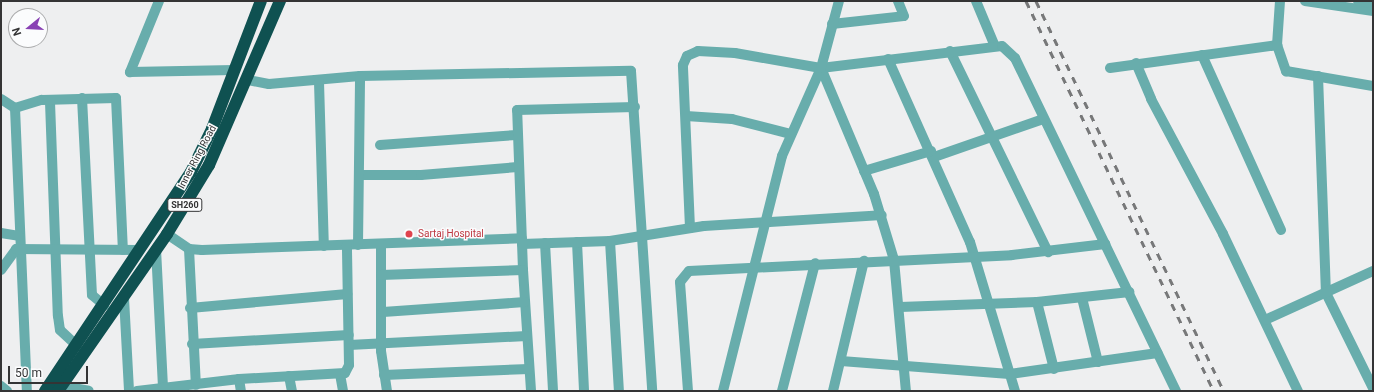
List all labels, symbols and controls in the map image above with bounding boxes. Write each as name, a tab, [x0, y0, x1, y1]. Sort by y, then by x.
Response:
north arrow	[8, 8, 48, 48]
text: N	[10, 26, 24, 37]
street label: Inner Ring Road	[175, 123, 219, 191]
road number: SH260	[167, 198, 203, 212]
marker: Sartaj Hospital	[403, 228, 415, 240]
place label: Sartaj Hospital	[418, 228, 484, 240]
scale bar	[10, 358, 90, 384]
text: 50 m	[15, 366, 42, 380]

